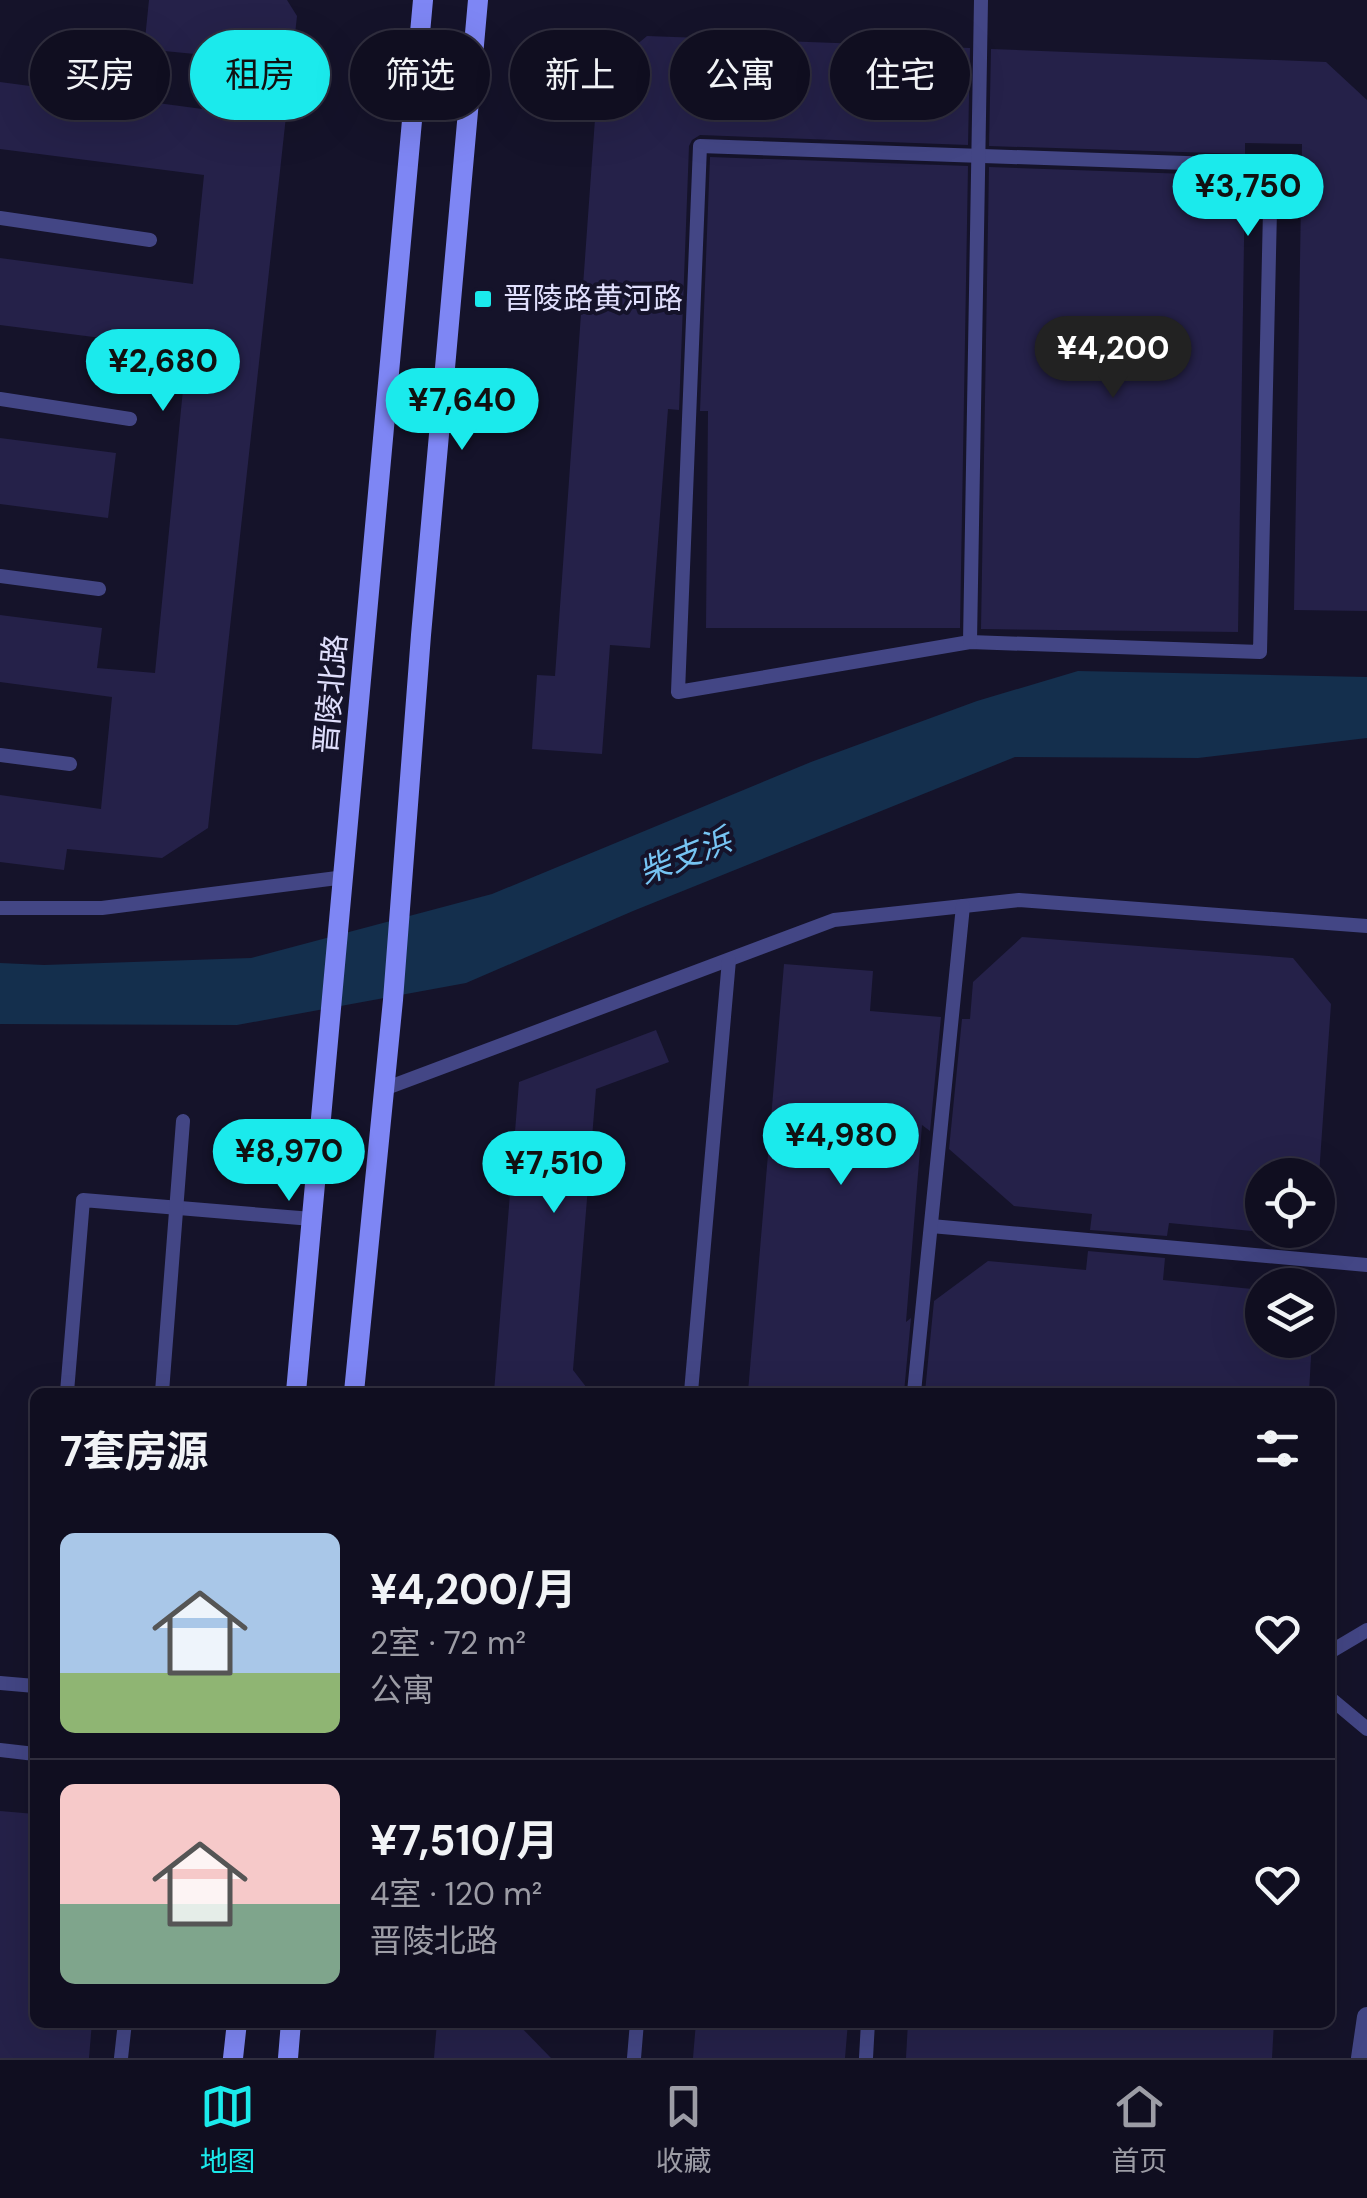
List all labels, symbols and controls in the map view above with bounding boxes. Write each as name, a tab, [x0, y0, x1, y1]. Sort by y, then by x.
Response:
chip: 买房	[30, 30, 170, 120]
chip: 租房	[190, 30, 330, 120]
chip: 筛选	[350, 30, 490, 120]
chip: 新上	[510, 30, 650, 120]
chip: 公寓	[670, 30, 810, 120]
chip: 住宅	[830, 30, 970, 120]
pin: ¥3,750	[1167, 154, 1329, 239]
text: ¥3,750	[1195, 165, 1301, 207]
place label: 晋陵路黄河路	[503, 279, 683, 318]
marker: 晋陵路黄河路	[472, 288, 494, 310]
pin: ¥4,200	[1032, 316, 1194, 401]
text: ¥4,200	[1057, 327, 1169, 369]
pin: ¥2,680	[82, 329, 244, 414]
text: ¥2,680	[108, 340, 218, 382]
pin: ¥7,640	[381, 368, 543, 453]
text: ¥7,640	[408, 379, 516, 421]
street label: 晋陵北路	[306, 632, 355, 755]
water label: 柴支浜	[633, 817, 740, 893]
pin: ¥4,980	[760, 1103, 922, 1188]
text: ¥4,980	[785, 1114, 897, 1156]
pin: ¥8,970	[208, 1119, 370, 1204]
text: ¥8,970	[235, 1130, 343, 1172]
pin: ¥7,510	[473, 1131, 635, 1216]
text: ¥7,510	[504, 1142, 604, 1184]
map controls	[1245, 1158, 1335, 1358]
button: locate	[1245, 1158, 1335, 1248]
button: layers	[1245, 1268, 1335, 1358]
icon: filters	[1250, 1421, 1305, 1476]
text: 7套房源	[60, 1424, 209, 1479]
text: ¥4,200/月	[370, 1562, 576, 1617]
icon: home	[140, 1573, 260, 1693]
icon: heart	[1250, 1606, 1305, 1661]
text: 2室 · 72 m²	[370, 1622, 526, 1664]
text: 公寓	[370, 1669, 434, 1711]
text: ¥7,510/月	[370, 1813, 558, 1868]
icon: home	[140, 1824, 260, 1944]
icon: heart	[1250, 1857, 1305, 1912]
text: 4室 · 120 m²	[370, 1873, 542, 1915]
text: 晋陵北路	[370, 1920, 498, 1962]
tab: 地图	[200, 2079, 256, 2180]
tab: 收藏	[655, 2079, 711, 2180]
tab: 首页	[1111, 2079, 1167, 2180]

